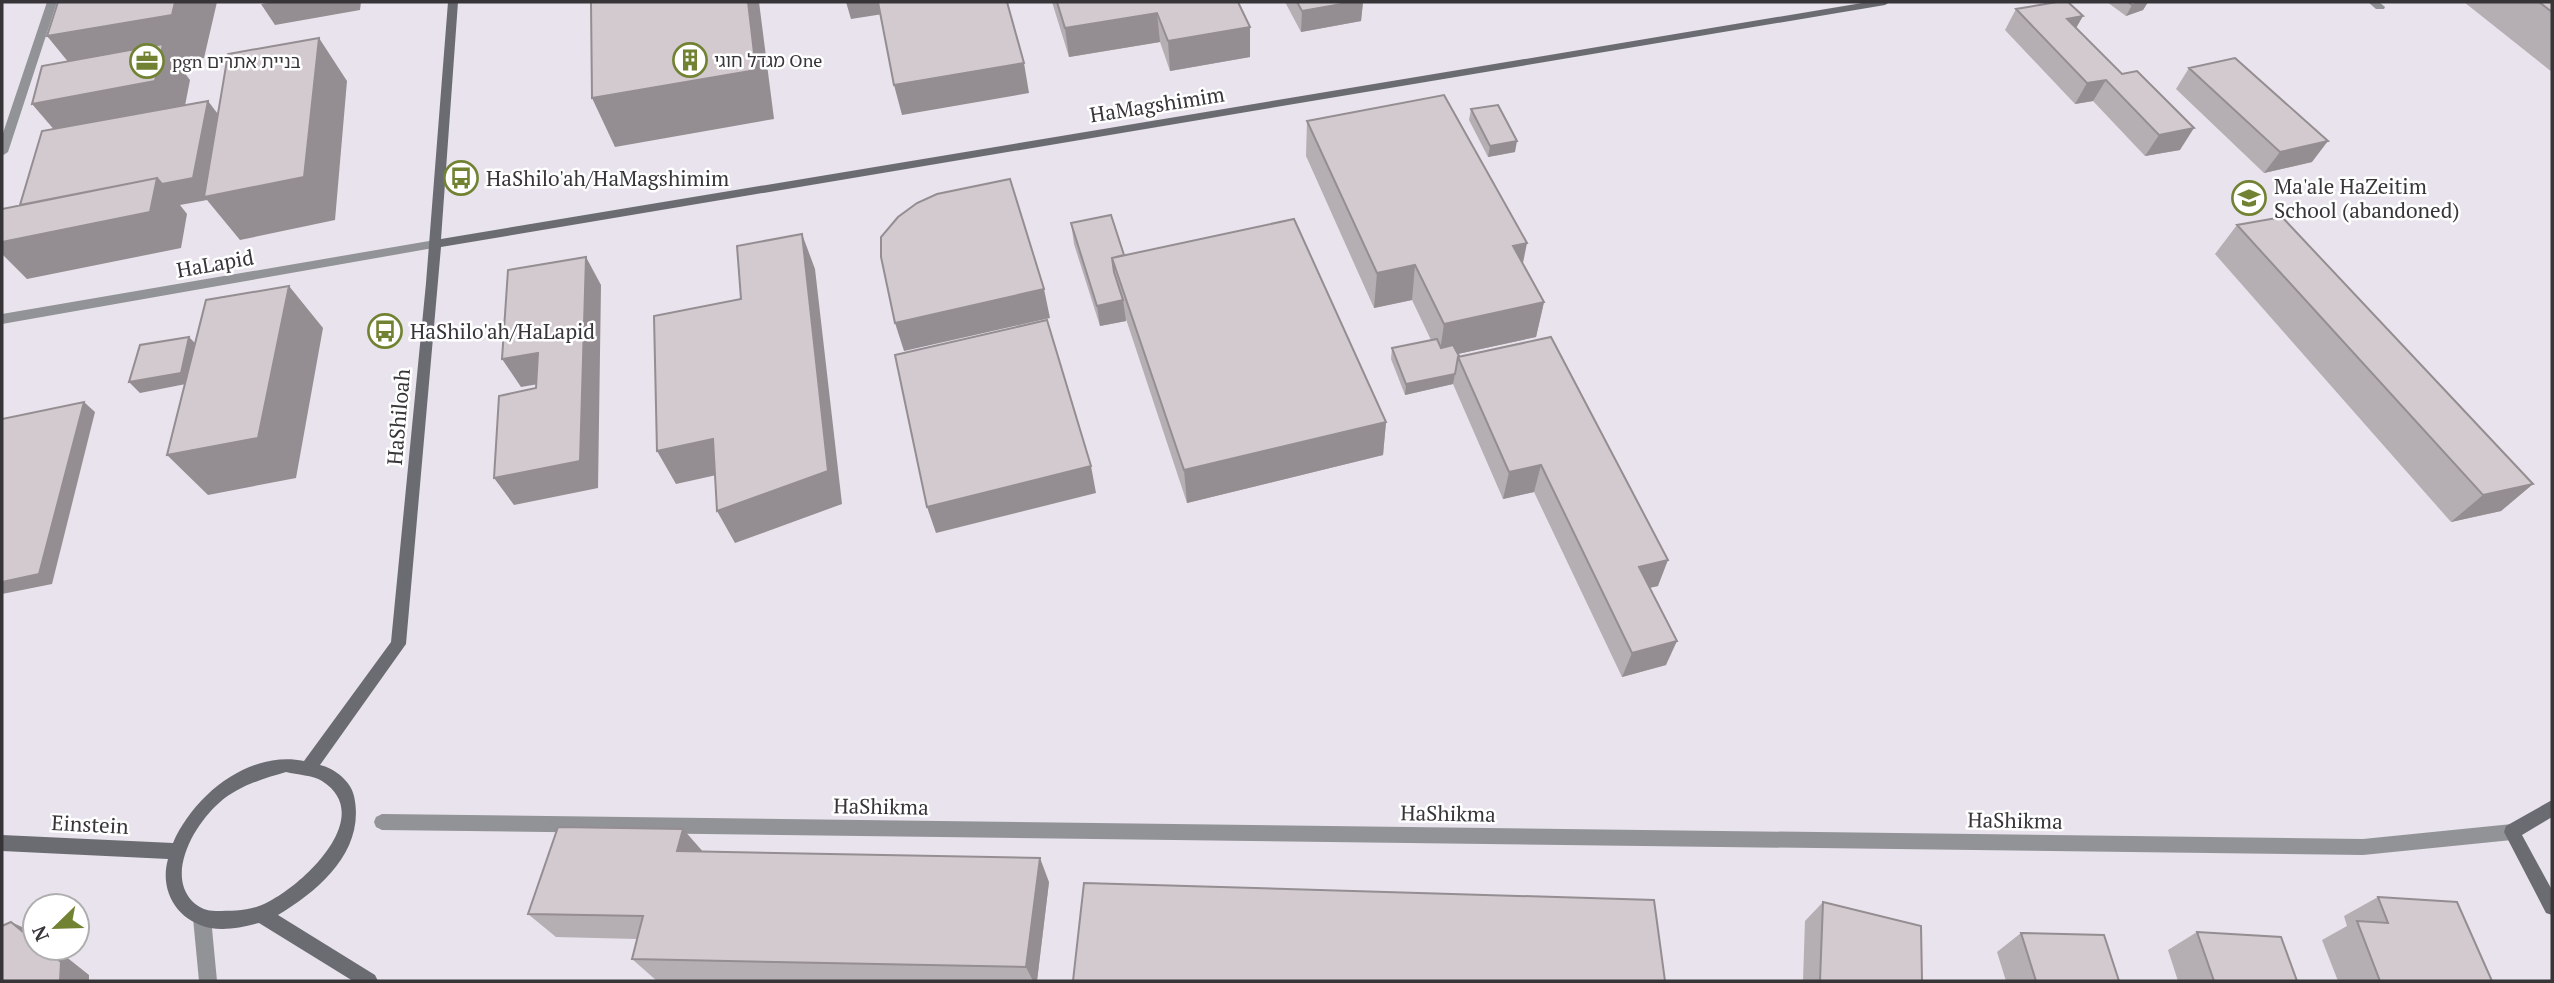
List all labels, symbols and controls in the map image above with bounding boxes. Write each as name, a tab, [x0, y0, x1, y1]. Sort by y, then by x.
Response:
building icon: מגדל חוגי One	[671, 41, 709, 79]
office icon: pgn בניית אתרים	[128, 42, 166, 80]
place label: מגדל חוגי One	[714, 48, 822, 72]
place label: pgn בניית אתרים	[172, 49, 301, 73]
street label: HaMagshimim	[1088, 80, 1226, 128]
bus stop icon: HaShilo'ah/HaMagshimim	[442, 159, 480, 197]
place label: HaShilo'ah/HaMagshimim	[486, 164, 729, 192]
place label: Ma'ale HaZeitim School (abandoned)	[2274, 172, 2460, 224]
school or university icon: Ma'ale HaZeitim School (abandoned)	[2230, 179, 2268, 217]
street label: HaLapid	[174, 242, 256, 284]
bus stop icon: HaShilo'ah/HaLapid	[366, 312, 404, 350]
place label: HaShilo'ah/HaLapid	[410, 317, 595, 345]
street label: HaShiloah	[380, 368, 416, 466]
street label: HaShikma	[833, 791, 929, 821]
street label: HaShikma	[1400, 798, 1496, 828]
street label: HaShikma	[1967, 805, 2063, 835]
street label: Einstein	[51, 808, 130, 840]
north arrow	[21, 892, 91, 962]
text: N	[25, 922, 54, 945]

